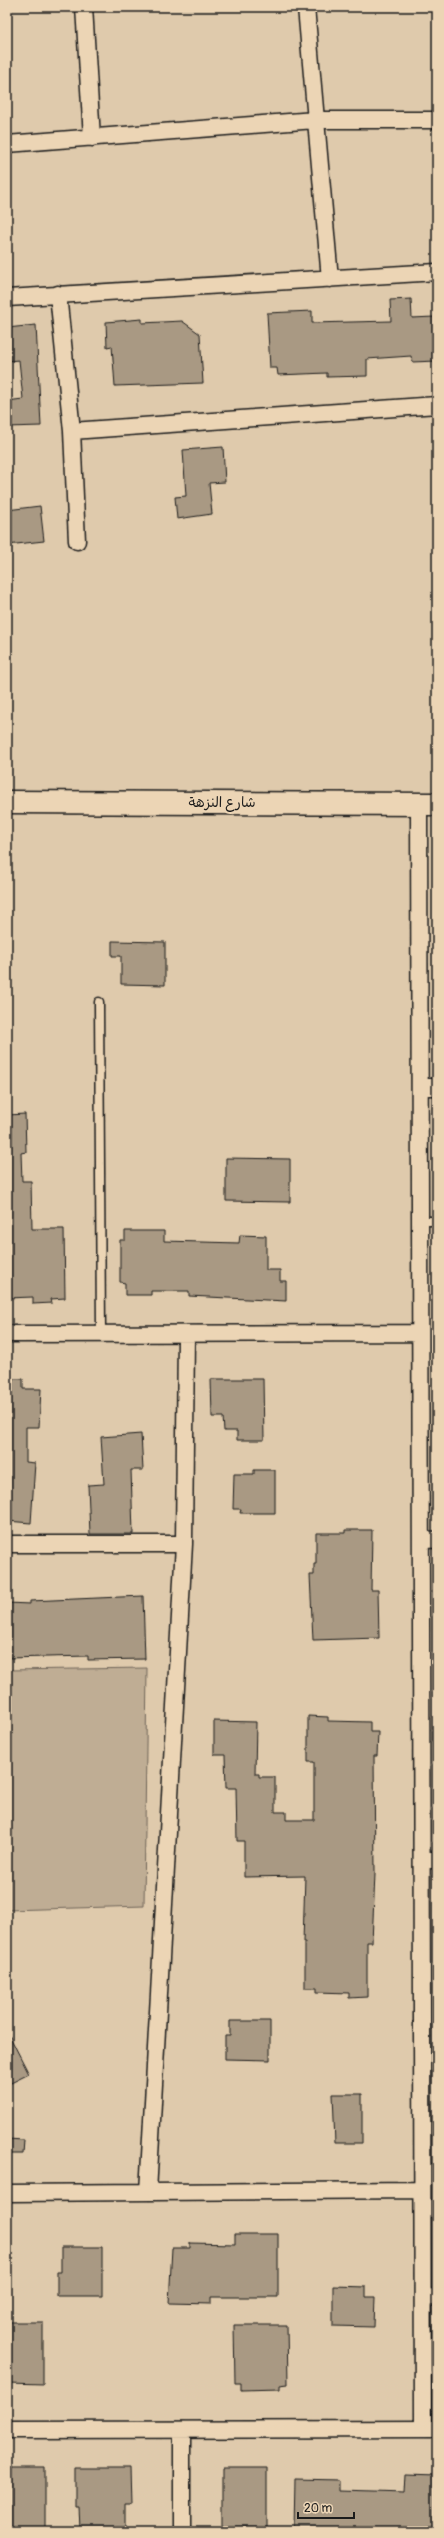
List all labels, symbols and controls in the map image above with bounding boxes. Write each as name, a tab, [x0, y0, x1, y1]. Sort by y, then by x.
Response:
street label: شارع النزهة	[188, 794, 256, 812]
scale bar	[298, 2494, 354, 2520]
text: 20 m	[304, 2501, 333, 2516]

